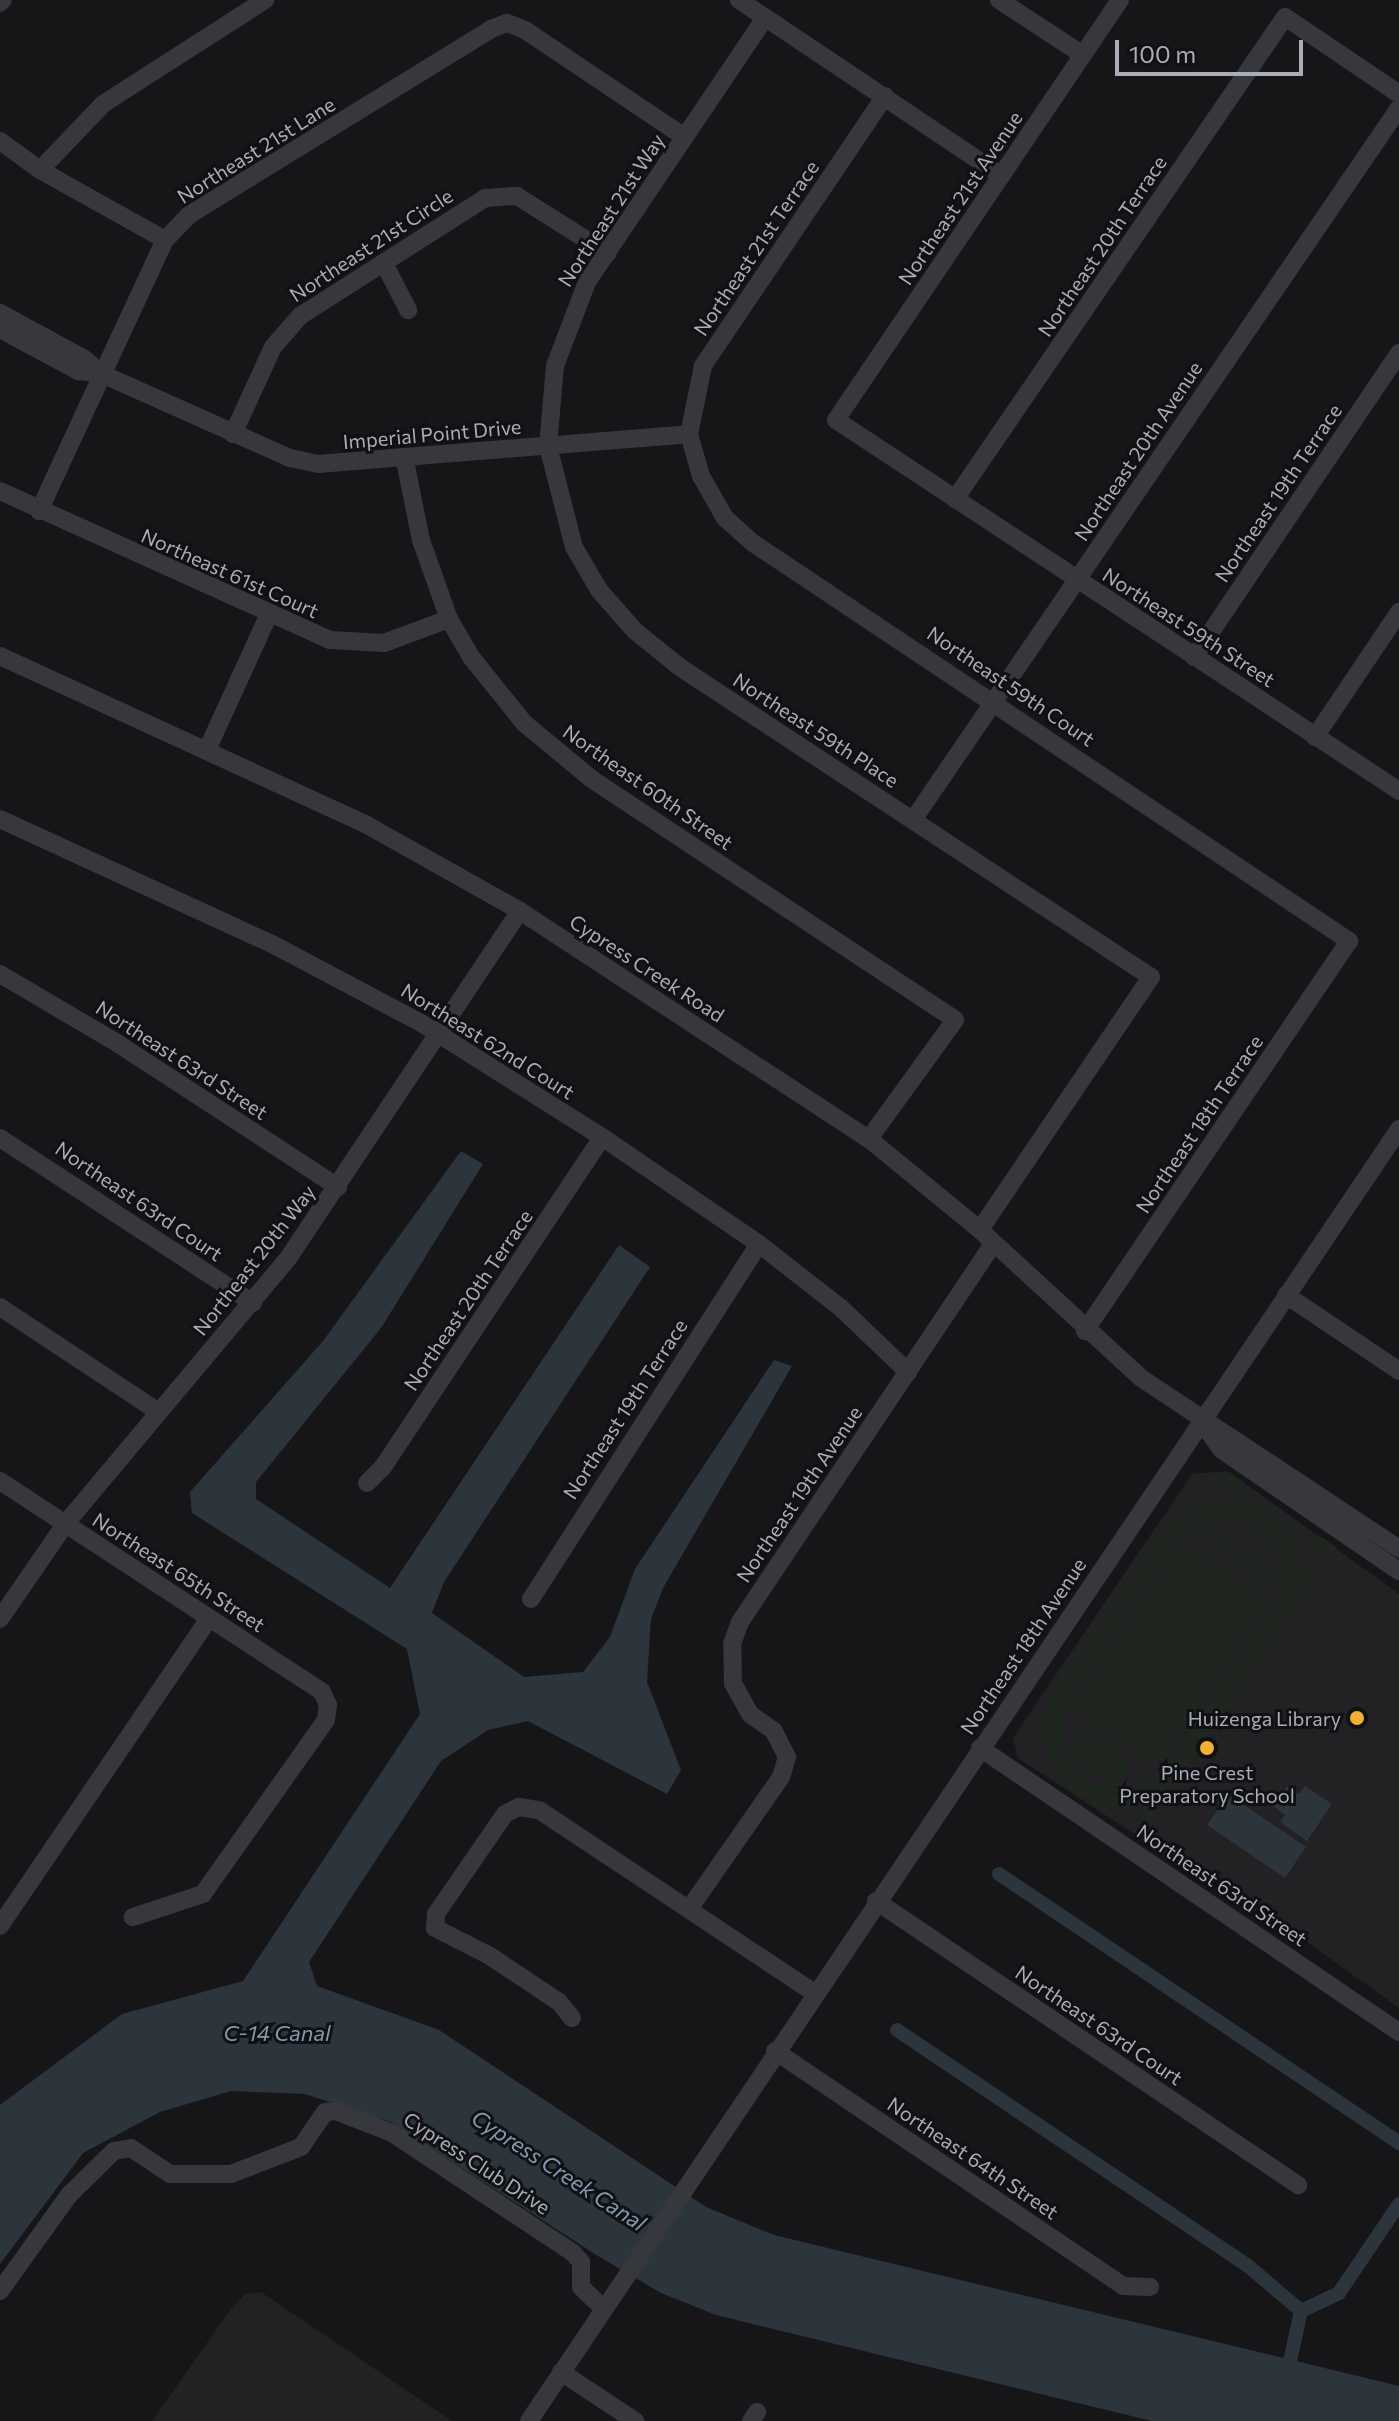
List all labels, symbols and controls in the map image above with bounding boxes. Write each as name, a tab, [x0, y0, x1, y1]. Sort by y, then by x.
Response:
scale bar	[1119, 24, 1307, 74]
text: 100 m	[1129, 39, 1196, 68]
street label: Northeast 21st Lane	[173, 92, 339, 208]
street label: Northeast 21st Avenue	[893, 107, 1027, 289]
street label: Northeast 21st Way	[553, 129, 669, 291]
street label: Northeast 20th Terrace	[1033, 151, 1171, 341]
street label: Northeast 21st Terrace	[688, 156, 824, 340]
street label: Northeast 21st Circle	[285, 183, 457, 307]
street label: Northeast 20th Avenue	[1069, 357, 1207, 545]
street label: Northeast 19th Terrace	[1209, 399, 1347, 587]
street label: Imperial Point Drive	[342, 414, 522, 454]
street label: Northeast 61st Court	[138, 523, 322, 623]
street label: Northeast 59th Street	[1098, 562, 1280, 692]
street label: Northeast 59th Court	[923, 621, 1099, 751]
street label: Northeast 59th Place	[729, 668, 903, 792]
street label: Northeast 60th Street	[558, 719, 738, 855]
street label: Cypress Creek Road	[565, 909, 729, 1027]
street label: Northeast 62nd Court	[397, 978, 579, 1104]
street label: Northeast 63rd Street	[92, 996, 272, 1124]
street label: Northeast 18th Terrace	[1130, 1030, 1268, 1218]
street label: Northeast 63rd Court	[51, 1136, 227, 1266]
street label: Northeast 20th Way	[188, 1180, 320, 1340]
street label: Northeast 20th Terrace	[399, 1205, 537, 1395]
street label: Northeast 19th Terrace	[558, 1315, 692, 1503]
street label: Northeast 19th Avenue	[731, 1401, 867, 1587]
street label: Northeast 65th Street	[88, 1507, 270, 1637]
street label: Northeast 18th Avenue	[955, 1553, 1091, 1739]
place label: Huizenga Library	[1188, 1706, 1341, 1730]
marker: Huizenga Library	[1348, 1709, 1366, 1727]
marker: Pine Crest Preparatory School	[1198, 1739, 1216, 1757]
place label: Pine Crest Preparatory School	[1119, 1760, 1295, 1807]
street label: Northeast 63rd Street	[1132, 1819, 1312, 1951]
street label: Northeast 63rd Court	[1011, 1960, 1187, 2090]
water label: C-14 Canal	[223, 2020, 331, 2046]
street label: Northeast 64th Street	[883, 2092, 1063, 2224]
water label: Cypress Creek Canal	[467, 2104, 651, 2236]
street label: Cypress Club Drive	[399, 2107, 555, 2219]

